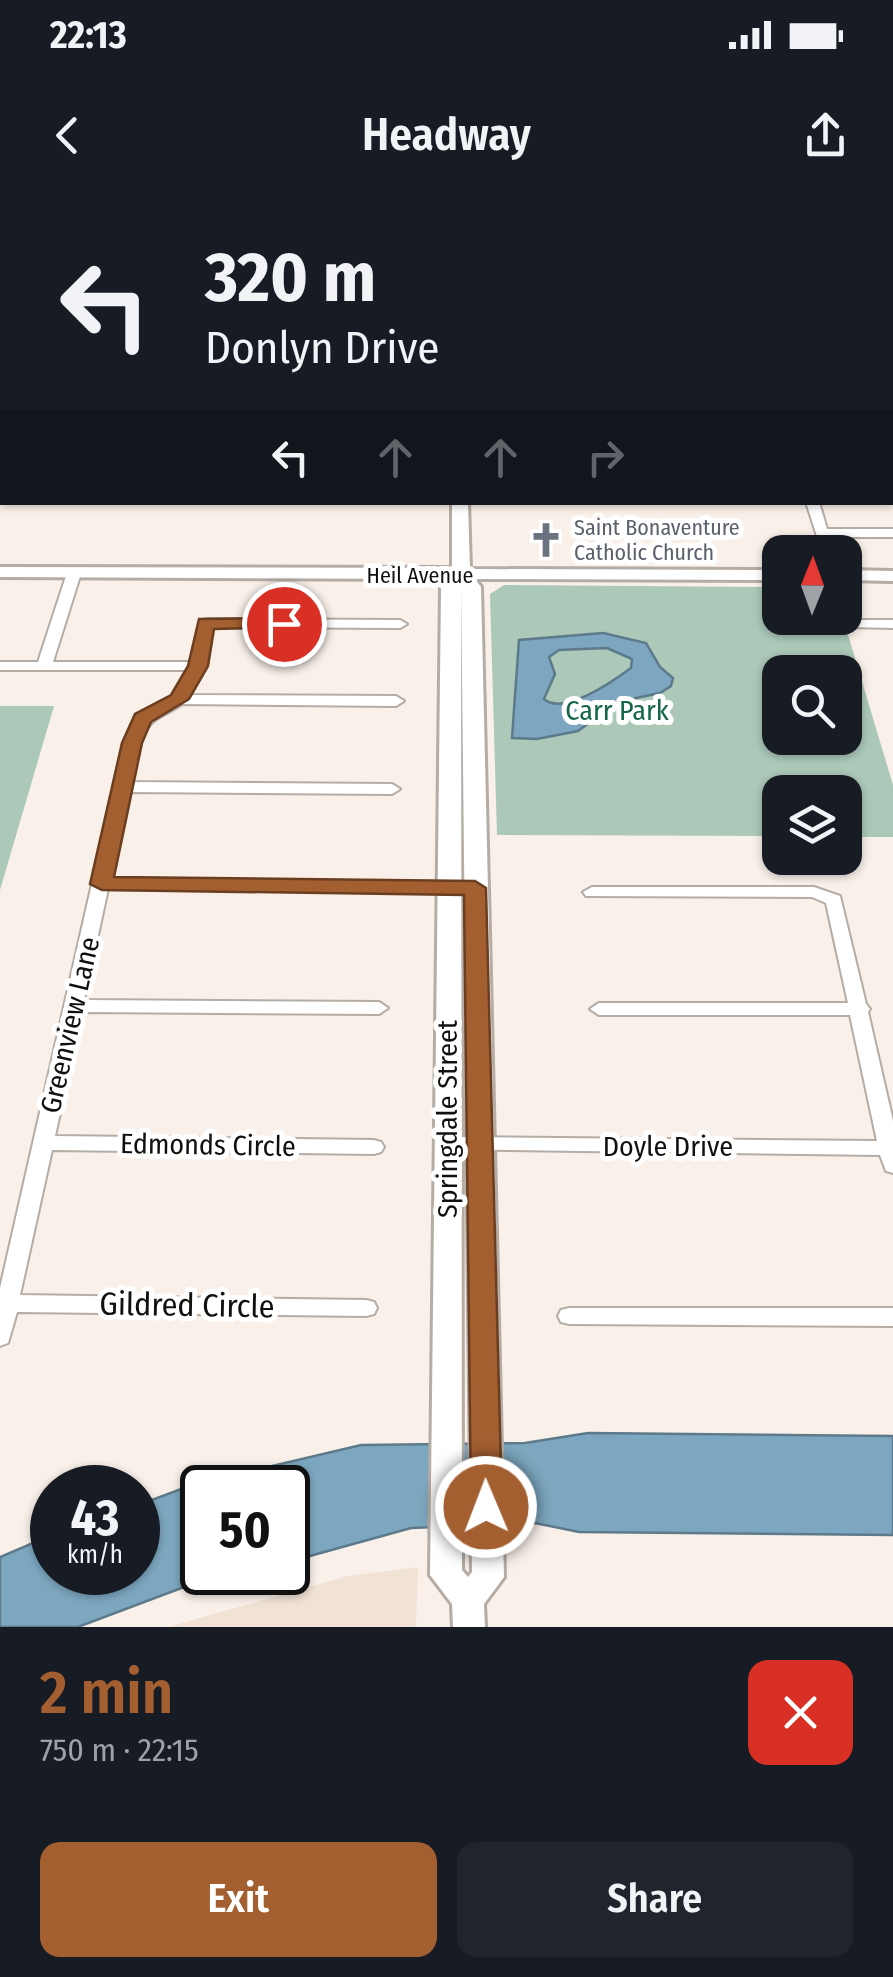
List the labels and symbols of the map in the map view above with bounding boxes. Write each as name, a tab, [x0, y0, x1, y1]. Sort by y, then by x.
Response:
place label: Saint Bonaventure Catholic Church	[574, 514, 740, 566]
church icon: Saint Bonaventure Catholic Church	[527, 521, 565, 559]
north arrow	[762, 535, 862, 635]
street label: Heil Avenue	[367, 562, 473, 589]
pin	[242, 582, 327, 667]
park label: Carr Park	[565, 694, 670, 727]
street label: Greenview Lane	[34, 934, 106, 1116]
street label: Springdale Street	[431, 1019, 464, 1218]
street label: Edmonds Circle	[120, 1127, 296, 1163]
street label: Doyle Drive	[603, 1130, 733, 1163]
street label: Gildred Circle	[99, 1284, 275, 1326]
position arrow	[434, 1455, 538, 1559]
speed limit sign: 50	[180, 1465, 310, 1595]

